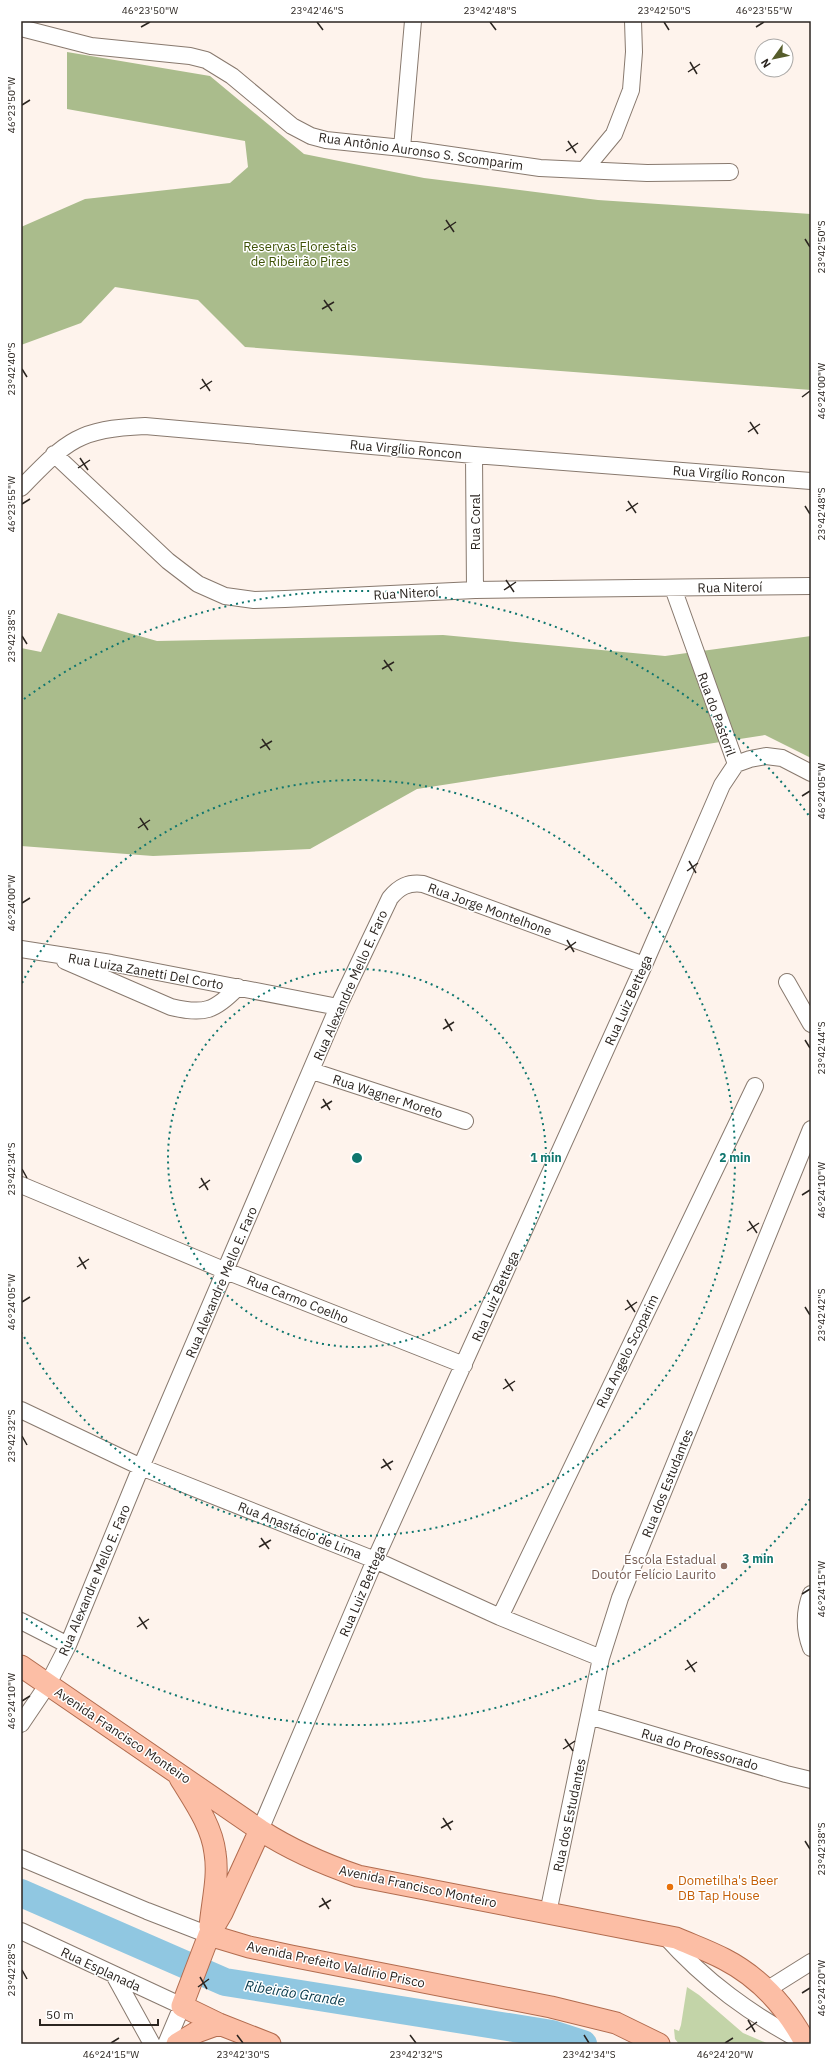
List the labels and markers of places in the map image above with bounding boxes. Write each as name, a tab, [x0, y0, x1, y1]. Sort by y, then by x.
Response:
centre of rings	[350, 1151, 364, 1165]
place label: Escola Estadual Doutor Felício Laurito	[591, 1551, 716, 1583]
marker: Escola Estadual Doutor Felício Laurito	[719, 1561, 729, 1571]
place label: Dometilha's Beer DB Tap House	[678, 1872, 778, 1904]
marker: Dometilha's Beer DB Tap House	[665, 1882, 675, 1892]

